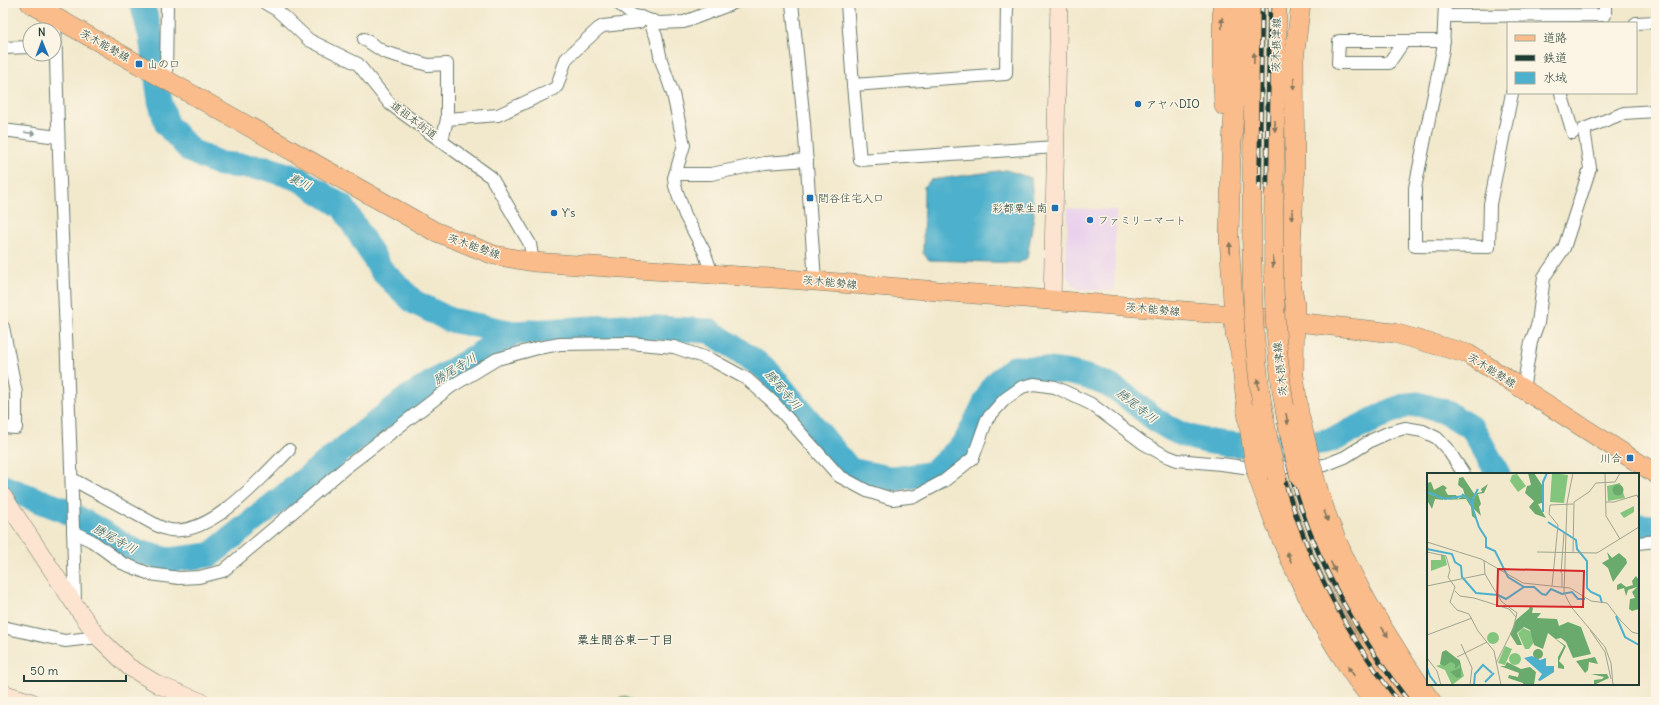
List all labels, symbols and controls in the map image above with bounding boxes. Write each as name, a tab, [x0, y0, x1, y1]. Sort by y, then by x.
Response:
one-way arrow	[1219, 16, 1225, 29]
street label: 茨木摂津線	[1269, 17, 1283, 73]
north arrow	[22, 22, 62, 62]
legend	[1507, 22, 1637, 94]
text: N	[38, 25, 46, 39]
street label: 茨木能勢線	[78, 26, 132, 64]
text: 道路	[1543, 30, 1567, 45]
text: 鉄道	[1543, 50, 1567, 65]
one-way arrow	[1251, 52, 1258, 64]
place label: 山の口	[147, 57, 180, 71]
marker: 山の口	[134, 59, 144, 69]
text: 水域	[1543, 70, 1567, 85]
one-way arrow	[1291, 78, 1297, 91]
place label: アヤハDIO	[1146, 97, 1200, 111]
street label: 道祖本街道	[388, 98, 440, 142]
marker: アヤハDIO	[1133, 99, 1143, 109]
one-way arrow	[1272, 120, 1278, 133]
one-way arrow	[24, 130, 36, 137]
water label: 裏川	[286, 170, 314, 194]
place label: 間谷住宅入口	[818, 191, 884, 205]
marker: 間谷住宅入口	[805, 193, 815, 203]
place label: 彩都粟生南	[992, 201, 1047, 215]
marker: 彩都粟生南	[1050, 203, 1060, 213]
place label: Y's	[562, 206, 575, 220]
marker: Y's	[549, 208, 559, 218]
one-way arrow	[1289, 208, 1296, 220]
place label: ファミリーマート	[1098, 213, 1186, 227]
marker: ファミリーマート	[1085, 215, 1095, 225]
street label: 茨木能勢線	[446, 230, 502, 262]
one-way arrow	[1227, 241, 1233, 254]
one-way arrow	[1270, 256, 1276, 269]
street label: 茨木能勢線	[802, 273, 858, 291]
street label: 茨木能勢線	[1125, 300, 1181, 318]
street label: 茨木摂津線	[1270, 341, 1290, 397]
street label: 茨木能勢線	[1465, 349, 1519, 391]
water label: 勝尾寺川	[430, 350, 479, 387]
water label: 勝尾寺川	[762, 367, 805, 413]
one-way arrow	[1255, 378, 1262, 390]
water label: 勝尾寺川	[1114, 385, 1161, 426]
one-way arrow	[1284, 413, 1290, 425]
place label: 川合	[1600, 451, 1622, 465]
marker: 川合	[1625, 453, 1635, 463]
inset map	[1427, 473, 1639, 685]
one-way arrow	[1324, 510, 1330, 522]
water label: 勝尾寺川	[91, 520, 140, 557]
one-way arrow	[1286, 550, 1292, 562]
one-way arrow	[1330, 561, 1336, 573]
one-way arrow	[1381, 626, 1388, 638]
district label: 粟生間谷東一丁目	[577, 632, 673, 647]
scale bar	[24, 657, 126, 683]
text: 50 m	[30, 663, 59, 678]
one-way arrow	[1347, 666, 1355, 676]

